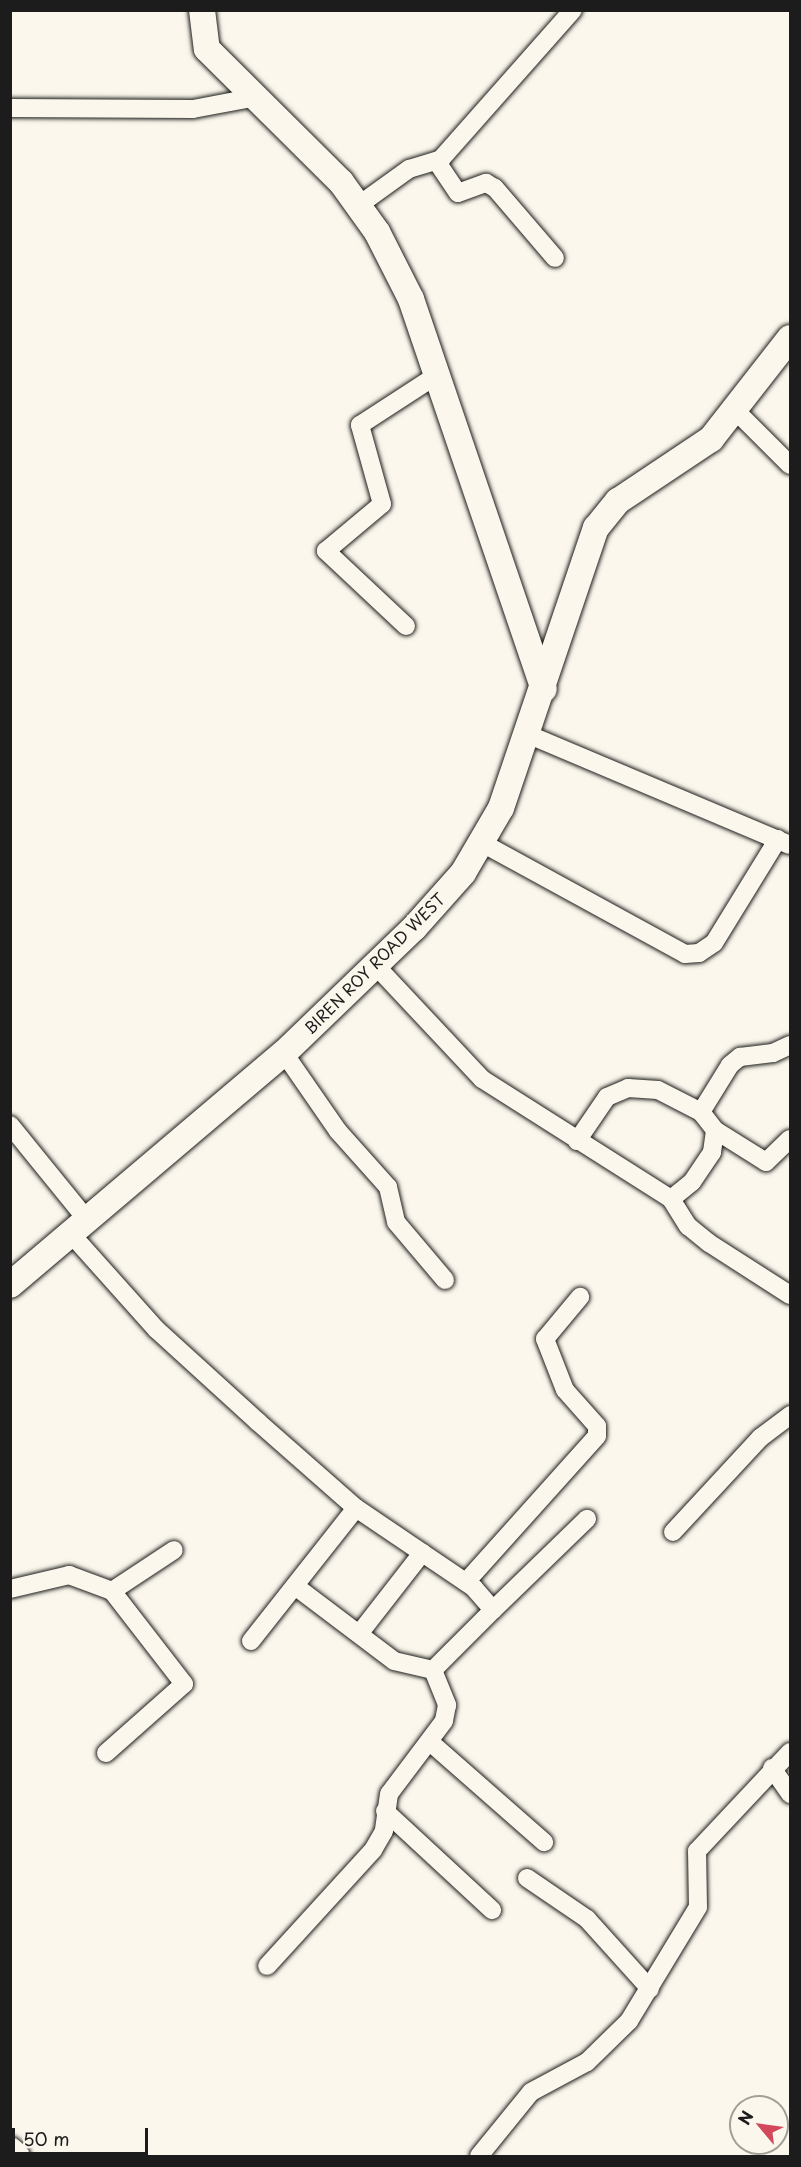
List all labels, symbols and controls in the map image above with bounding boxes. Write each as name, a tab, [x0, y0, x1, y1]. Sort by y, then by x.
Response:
street label: BIREN ROY ROAD WEST	[298, 887, 450, 1039]
north arrow	[729, 2095, 789, 2155]
text: N	[731, 2106, 759, 2129]
scale bar	[15, 2116, 152, 2154]
text: 50 m	[23, 2125, 70, 2152]

